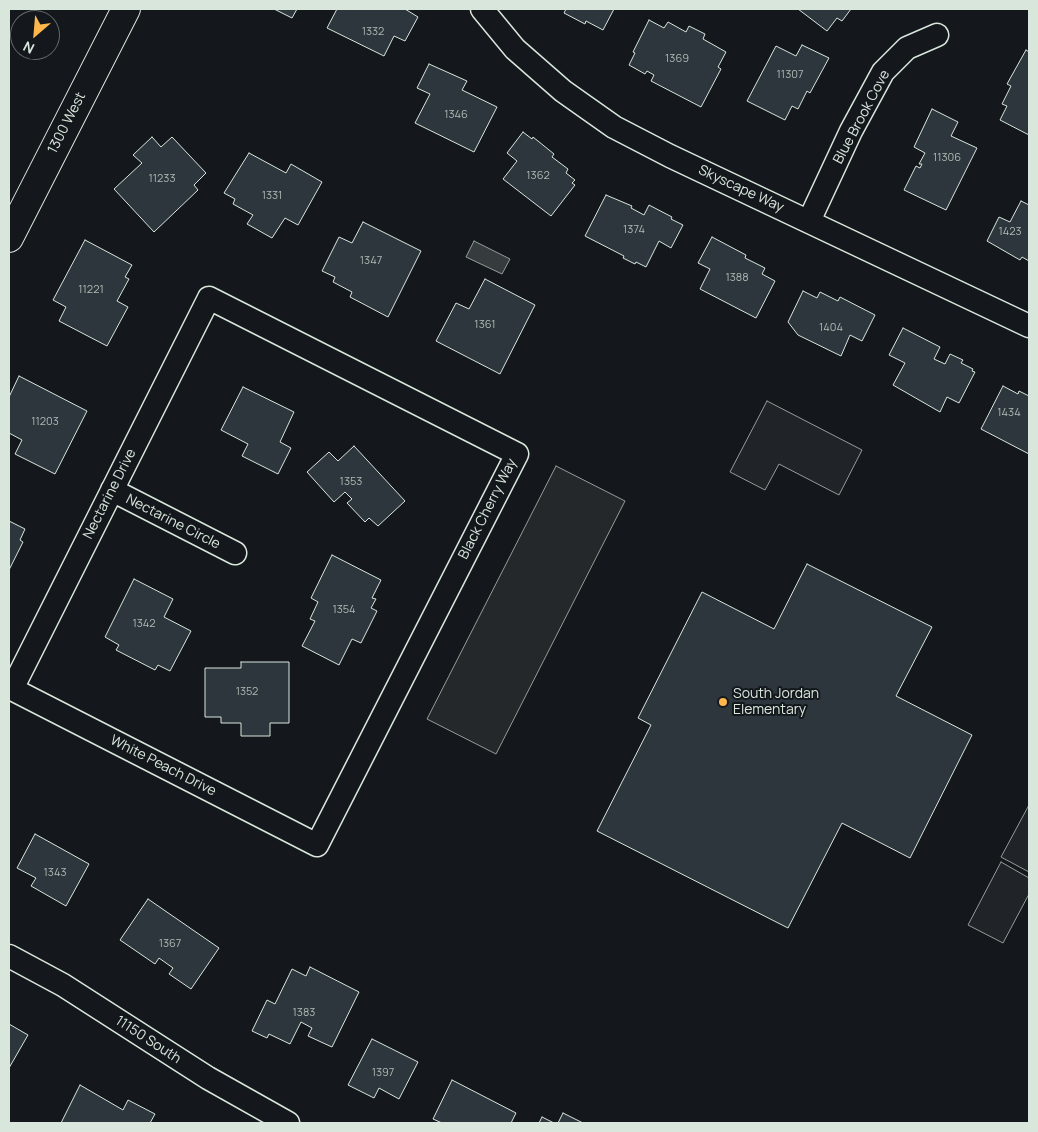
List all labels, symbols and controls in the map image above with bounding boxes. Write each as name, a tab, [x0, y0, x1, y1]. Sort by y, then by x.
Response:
north arrow	[10, 10, 60, 60]
house number: 1332	[362, 25, 384, 39]
text: N	[20, 37, 37, 59]
house number: 1369	[665, 52, 689, 66]
street label: Blue Brook Cove	[830, 67, 894, 167]
house number: 11307	[777, 68, 803, 82]
street label: 1300 West	[44, 90, 90, 156]
house number: 1346	[444, 108, 468, 122]
house number: 11306	[933, 151, 961, 165]
street label: Skyscape Way	[696, 162, 786, 216]
house number: 1362	[526, 169, 550, 183]
house number: 11233	[148, 172, 176, 186]
house number: 1331	[262, 189, 282, 203]
house number: 1374	[623, 223, 645, 237]
house number: 1423	[998, 225, 1022, 239]
house number: 1347	[360, 254, 382, 268]
house number: 1388	[725, 271, 749, 285]
house number: 11221	[78, 283, 104, 297]
house number: 1361	[474, 318, 496, 332]
house number: 1404	[819, 321, 843, 335]
house number: 1434	[997, 406, 1021, 420]
house number: 11203	[31, 415, 59, 429]
street label: Nectarine Drive	[80, 446, 140, 542]
street label: Black Cherry Way	[455, 456, 521, 562]
house number: 1353	[340, 475, 362, 489]
street label: Nectarine Circle	[123, 491, 223, 553]
house number: 1354	[332, 603, 356, 617]
house number: 1342	[132, 617, 156, 631]
house number: 1352	[236, 685, 258, 699]
place label: South Jordan Elementary	[733, 686, 819, 719]
marker: South Jordan Elementary	[717, 696, 729, 708]
street label: White Peach Drive	[107, 732, 219, 800]
house number: 1343	[44, 866, 66, 880]
house number: 1367	[159, 937, 181, 951]
house number: 1383	[293, 1006, 315, 1020]
street label: 11150 South	[112, 1013, 184, 1067]
house number: 1397	[372, 1066, 394, 1080]

